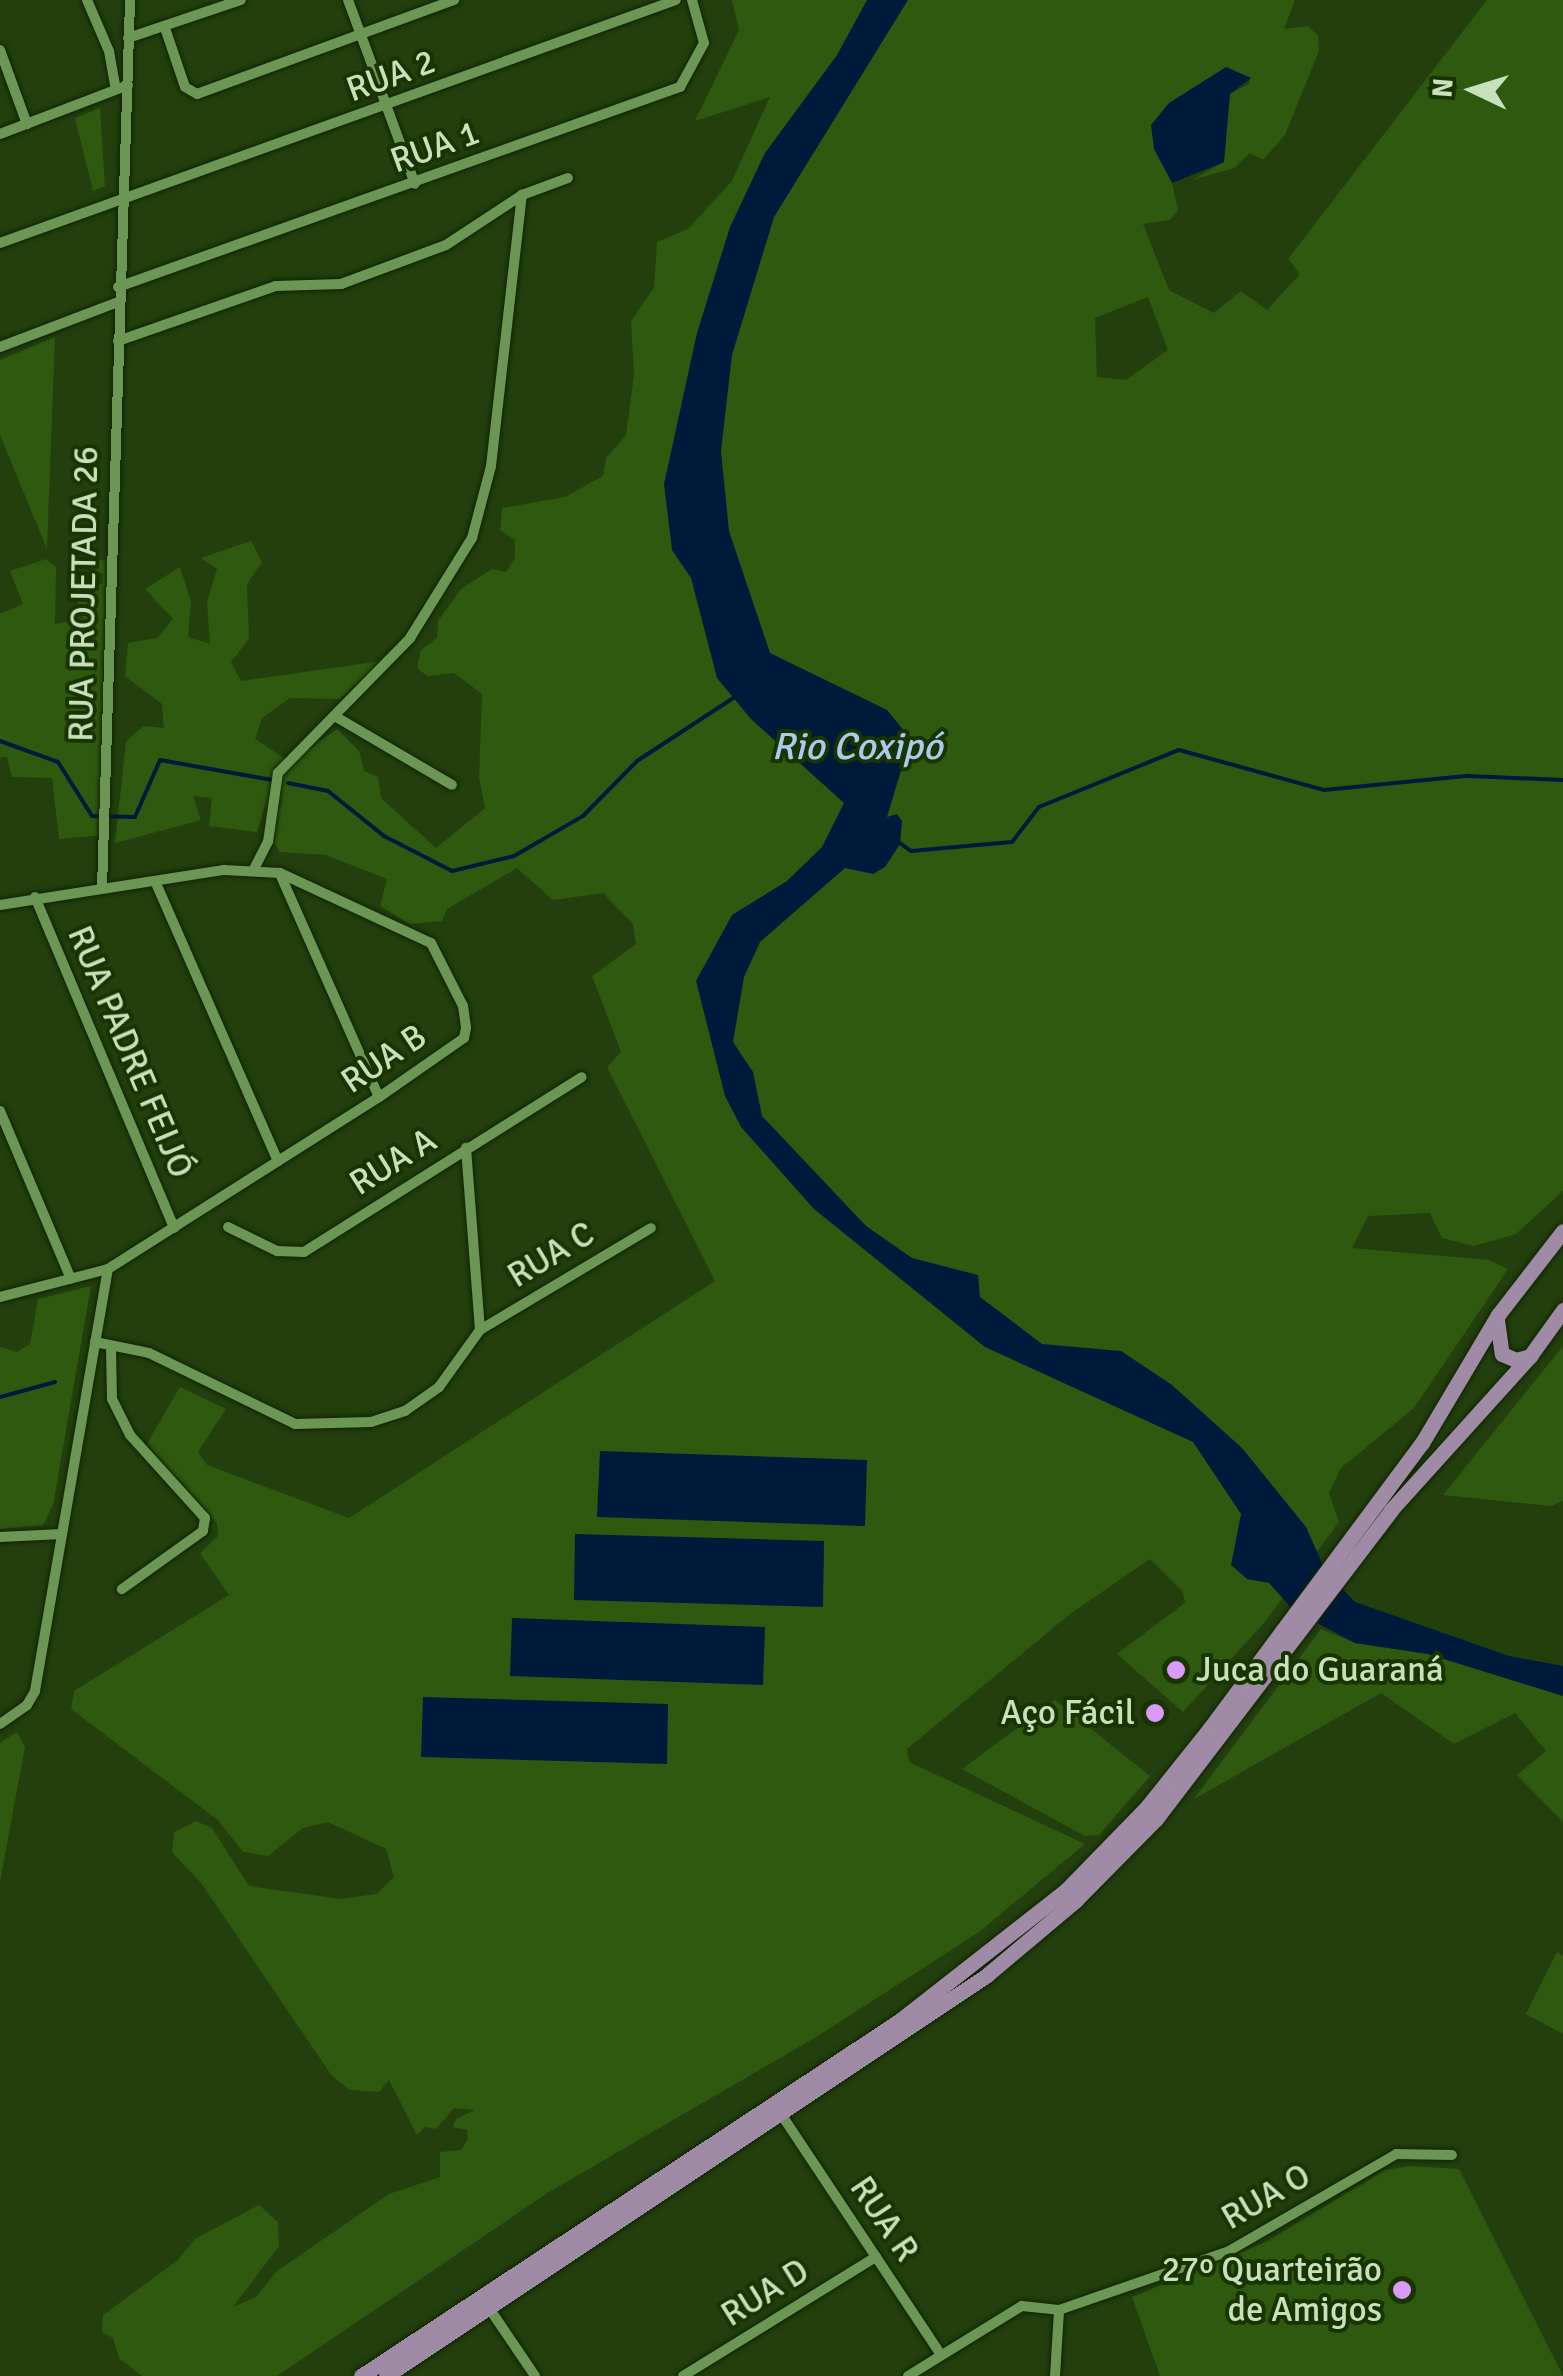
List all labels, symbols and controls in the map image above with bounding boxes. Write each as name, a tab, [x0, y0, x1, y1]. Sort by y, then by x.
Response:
north arrow	[1423, 40, 1523, 140]
street label: RUA 2	[341, 41, 441, 111]
text: N	[1425, 77, 1461, 99]
street label: RUA 1	[385, 112, 485, 182]
street label: RUA PROJETADA 26	[60, 446, 108, 742]
water label: Rio Coxipó	[772, 724, 942, 770]
street label: RUA PADRE FEIJÓ	[58, 920, 202, 1184]
street label: RUA B	[333, 1015, 435, 1103]
street label: RUA A	[342, 1119, 444, 1205]
street label: RUA C	[500, 1213, 602, 1297]
place label: Juca do Guaraná	[1196, 1649, 1444, 1691]
marker: Juca do Guaraná	[1165, 1659, 1187, 1681]
place label: Aço Fácil	[1000, 1692, 1135, 1734]
marker: Aço Fácil	[1144, 1702, 1166, 1724]
street label: RUA O	[1214, 2155, 1318, 2239]
street label: RUA R	[840, 2169, 928, 2269]
place label: 27º Quarteirão de Amigos	[1161, 2249, 1382, 2331]
street label: RUA D	[714, 2250, 816, 2336]
marker: 27º Quarteirão de Amigos	[1391, 2279, 1413, 2301]

